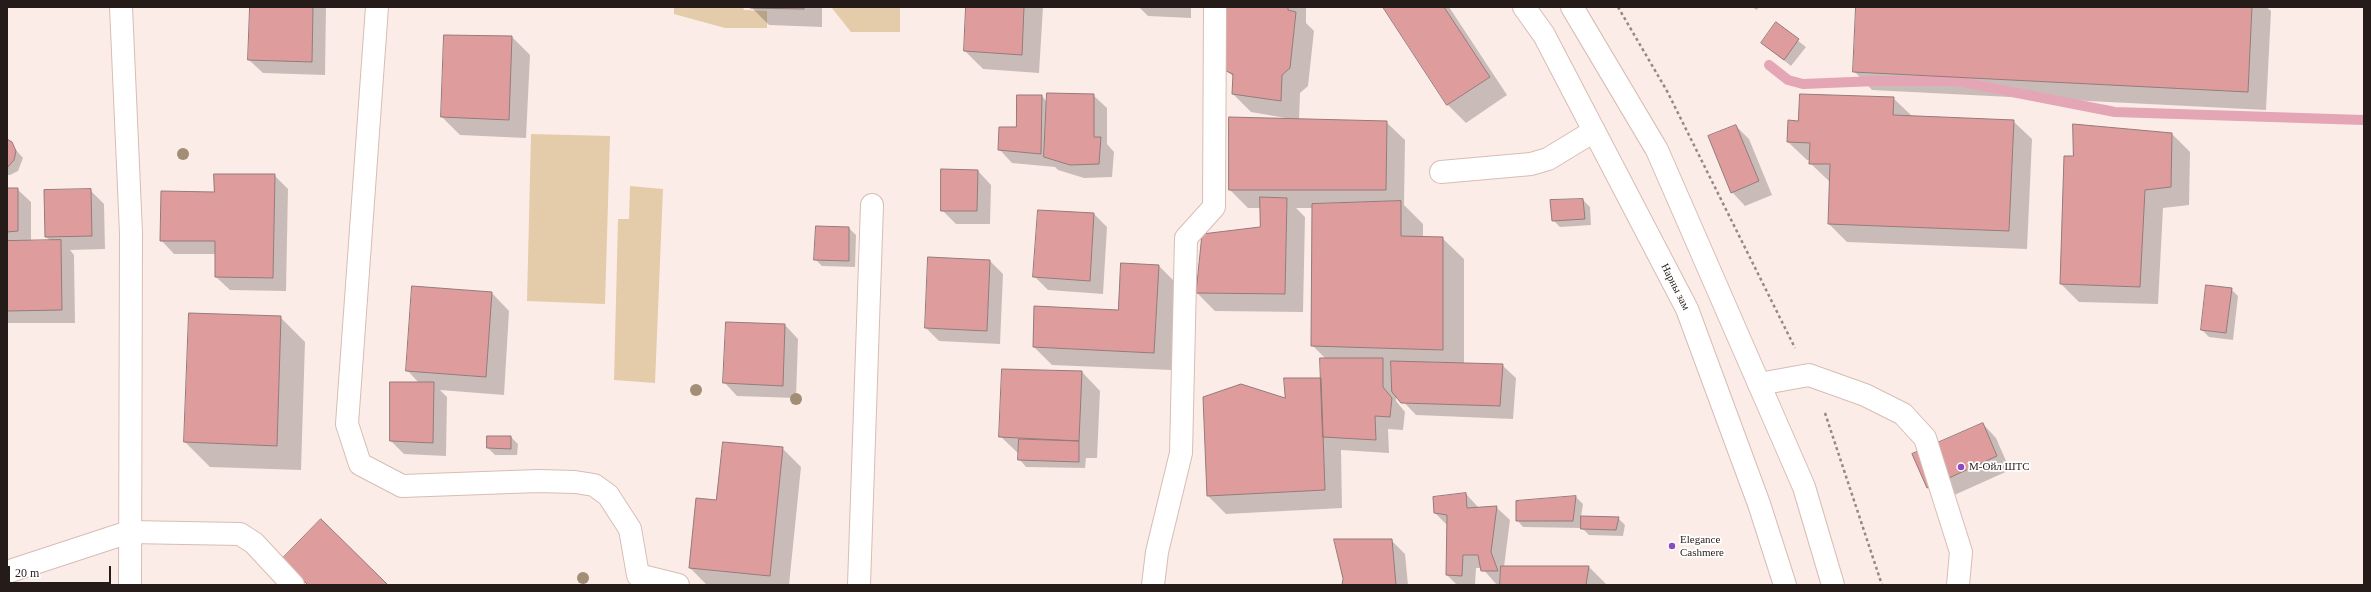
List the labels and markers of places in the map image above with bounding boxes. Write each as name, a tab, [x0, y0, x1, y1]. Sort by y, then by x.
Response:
place label: M-Ойл ШТС	[1969, 460, 2030, 474]
marker: M-Ойл ШТС	[1956, 462, 1966, 472]
place label: Elegance Cashmere	[1680, 533, 1724, 559]
marker: Elegance Cashmere	[1667, 541, 1677, 551]

